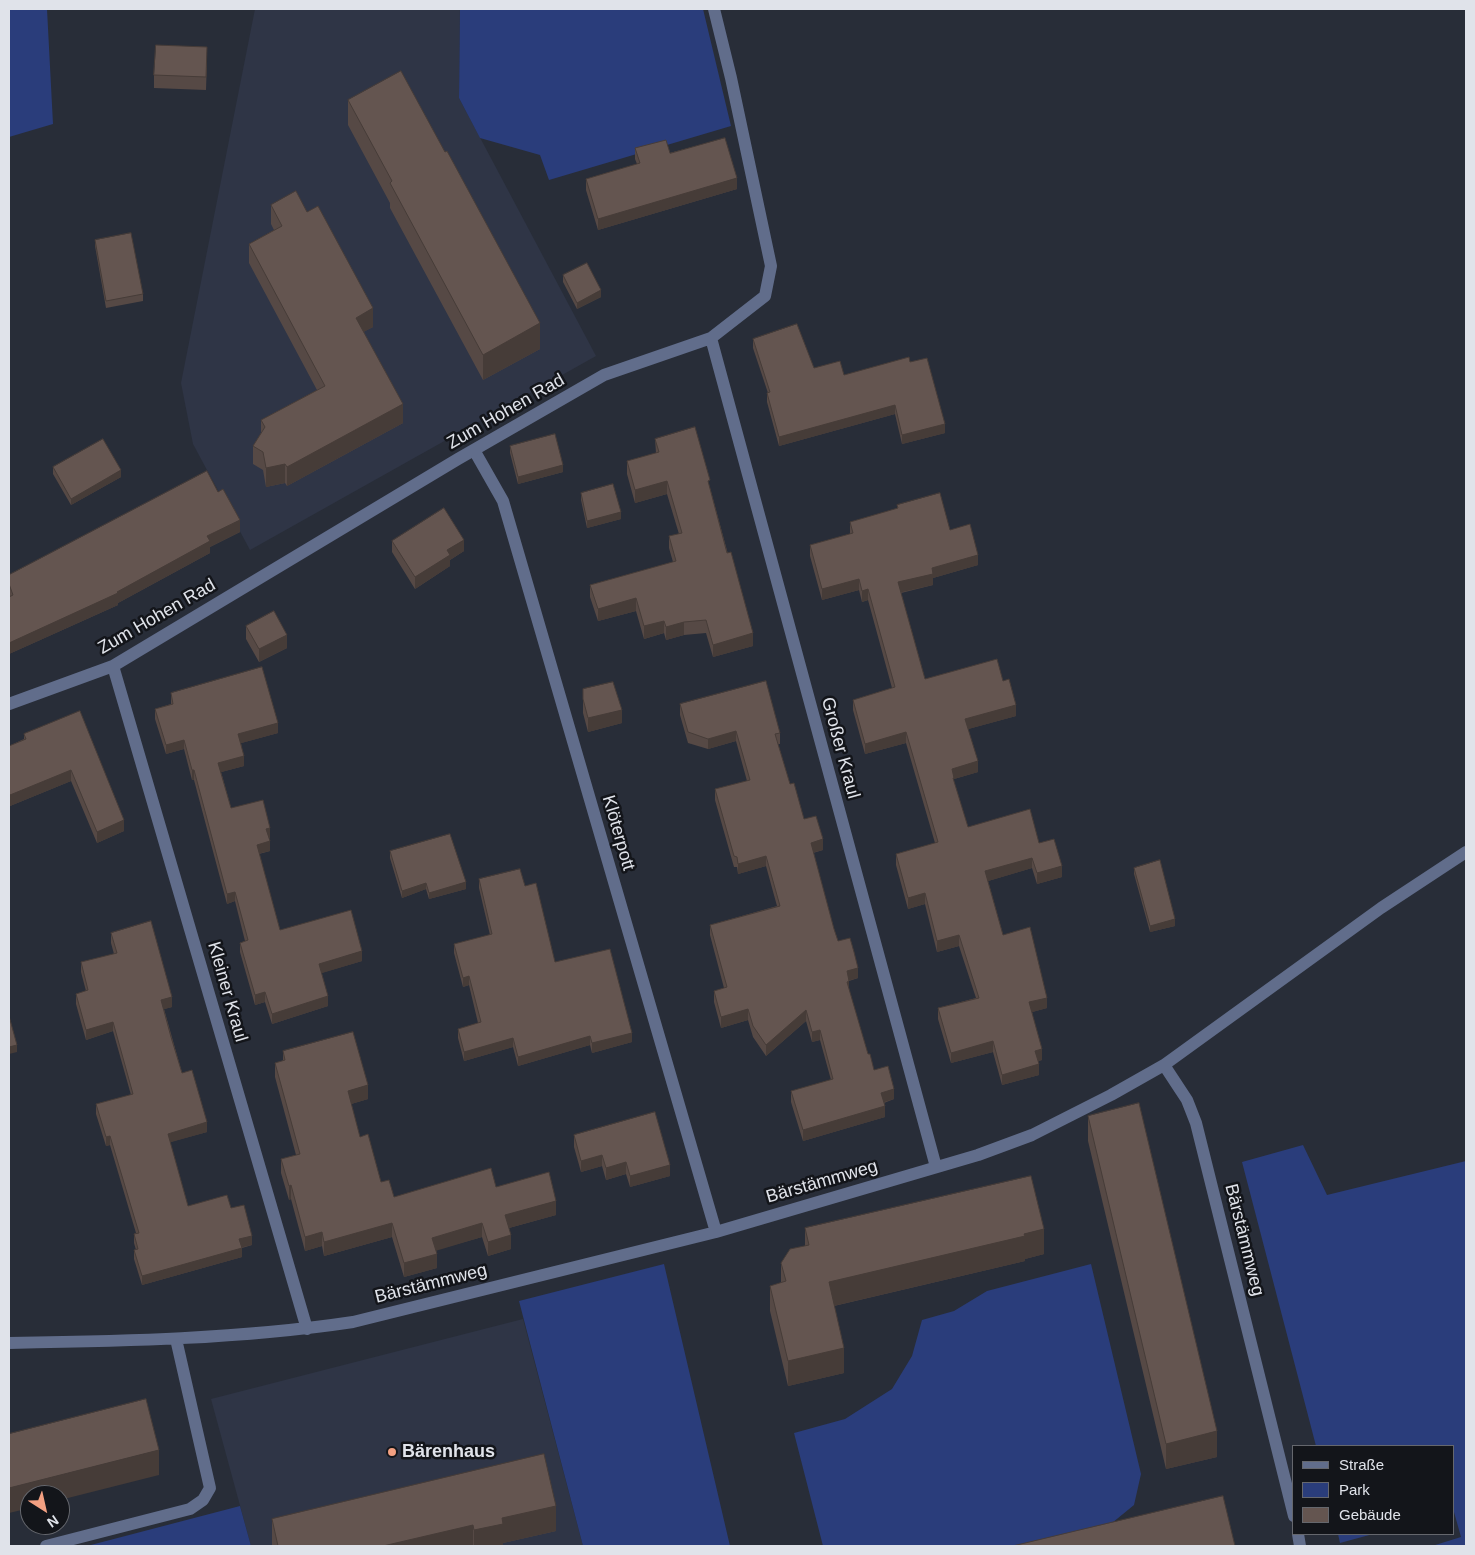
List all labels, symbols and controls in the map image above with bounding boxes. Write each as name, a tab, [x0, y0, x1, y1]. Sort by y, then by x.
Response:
street label: Zum Hohen Rad	[443, 370, 569, 454]
street label: Zum Hohen Rad	[94, 575, 220, 659]
street label: Großer Kraul	[816, 695, 864, 801]
street label: Klöterpott	[597, 793, 639, 873]
street label: Kleiner Kraul	[202, 939, 252, 1045]
street label: Bärstämmweg	[764, 1156, 880, 1208]
street label: Bärstämmweg	[1220, 1182, 1268, 1298]
street label: Bärstämmweg	[373, 1260, 489, 1308]
place label: Bärenhaus	[402, 1441, 495, 1463]
legend	[1292, 1445, 1455, 1535]
marker: Bärenhaus	[386, 1446, 398, 1458]
text: Straße	[1339, 1456, 1384, 1473]
text: Park	[1339, 1481, 1370, 1498]
north arrow	[20, 1485, 70, 1535]
text: Gebäude	[1339, 1506, 1401, 1523]
text: N	[44, 1512, 62, 1531]

